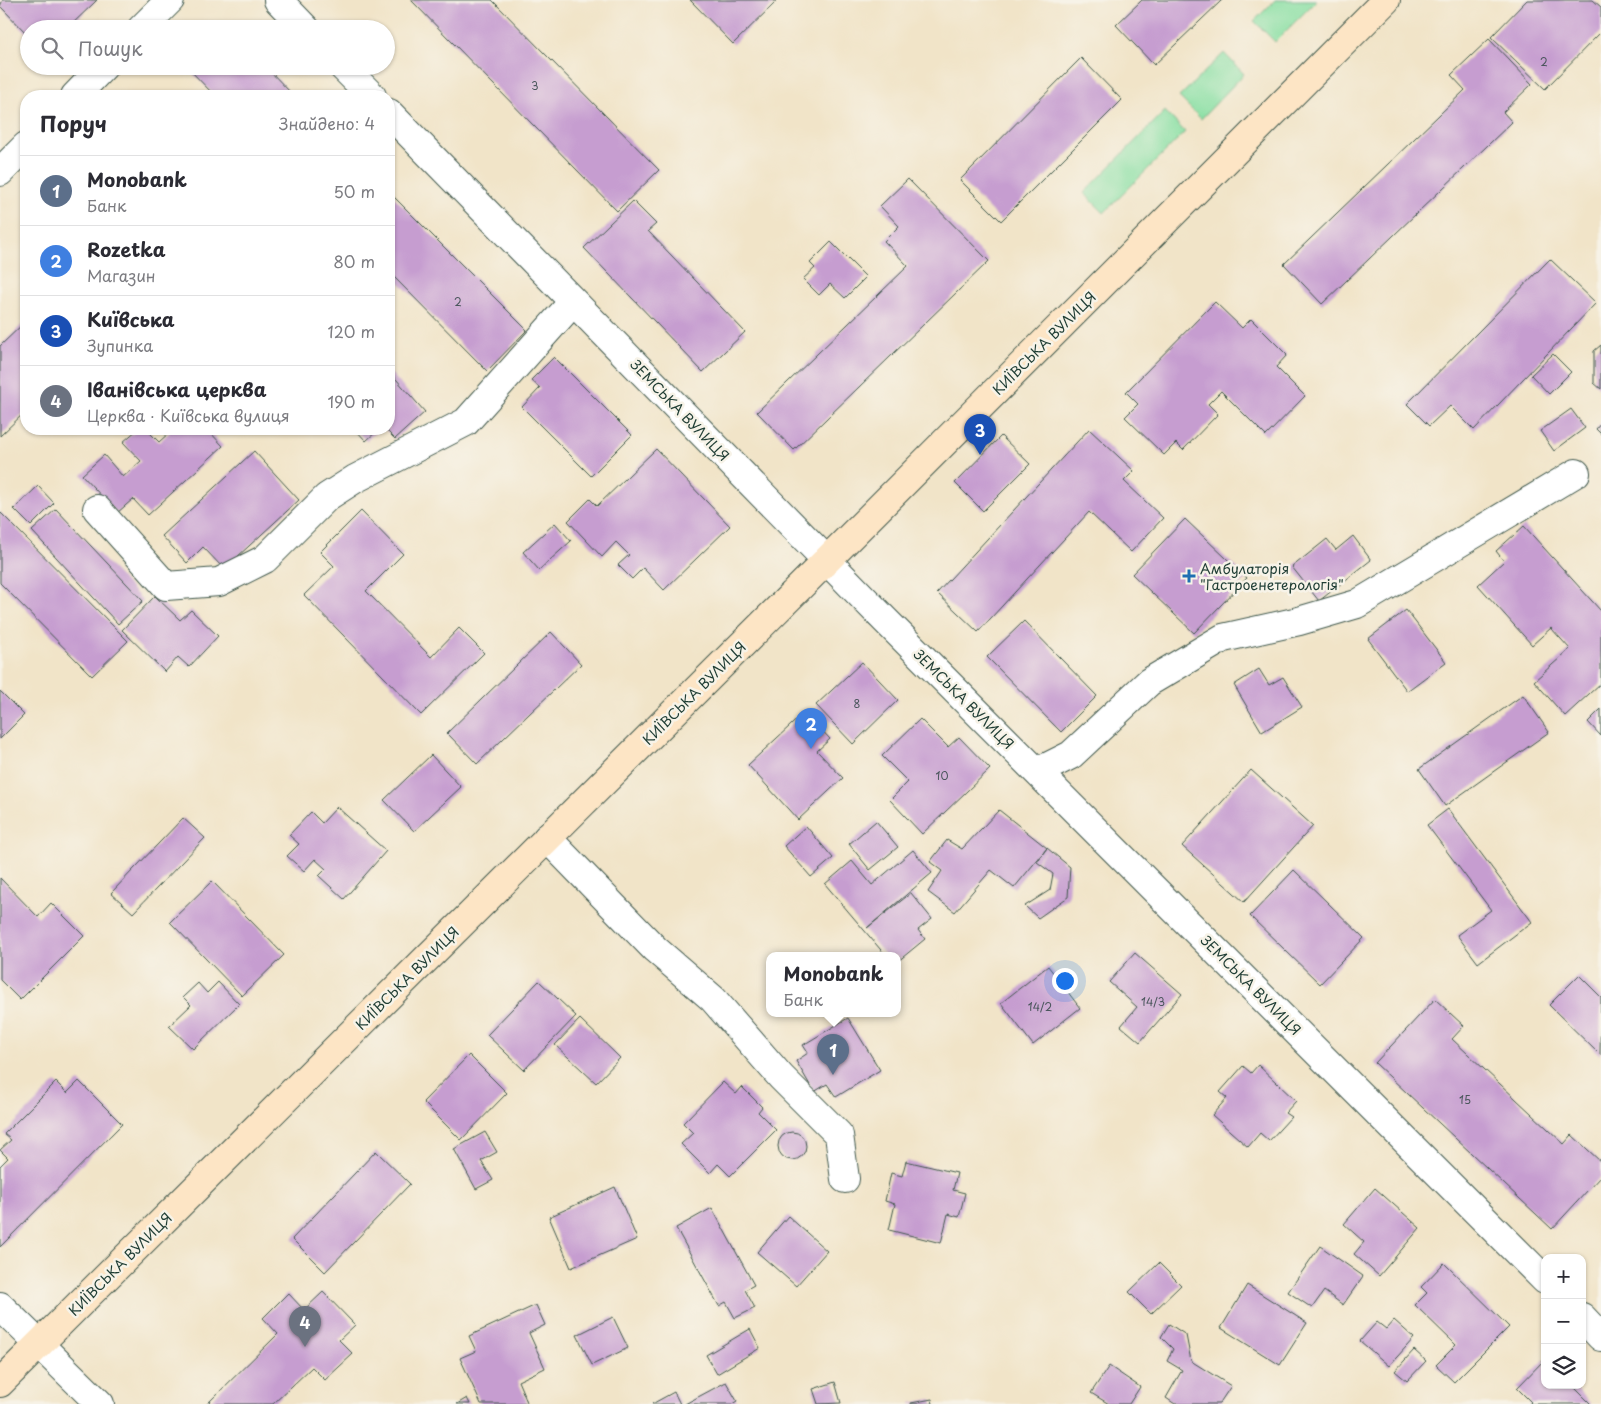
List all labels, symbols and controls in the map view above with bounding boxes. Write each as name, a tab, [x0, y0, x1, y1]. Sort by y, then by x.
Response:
search box	[20, 20, 395, 75]
icon: search	[38, 34, 66, 62]
text: Пошук	[78, 34, 143, 62]
house number: 2	[1540, 53, 1548, 70]
house number: 3	[531, 77, 539, 94]
text: Поруч	[40, 107, 107, 139]
text: Знайдено: 4	[279, 111, 375, 135]
text: Monobank	[87, 165, 187, 193]
text: 1	[52, 179, 60, 203]
text: 50 m	[334, 179, 375, 203]
text: Банк	[87, 193, 127, 217]
text: Rozetka	[87, 235, 166, 263]
text: 2	[50, 249, 62, 273]
text: 80 m	[333, 249, 375, 273]
text: Магазин	[87, 263, 156, 287]
street label: КИЇВСЬКА ВУЛИЦЯ	[988, 287, 1100, 399]
house number: 2	[454, 293, 462, 310]
text: Київська	[87, 305, 175, 333]
text: 3	[51, 319, 61, 343]
text: 120 m	[328, 319, 375, 343]
text: Зупинка	[87, 333, 153, 357]
street label: ЗЕМСЬКА ВУЛИЦЯ	[625, 354, 734, 466]
text: Іванівська церква	[87, 375, 267, 403]
text: 4	[51, 389, 61, 413]
text: 190 m	[327, 389, 375, 413]
text: Церква · Київська вулиця	[87, 403, 290, 427]
pin: 3	[964, 414, 996, 455]
place label: Амбулаторія "Гастроенетерологія"	[1200, 558, 1344, 595]
marker: Амбулаторія "Гастроенетерологія"	[1182, 569, 1196, 583]
street label: КИЇВСЬКА ВУЛИЦЯ	[638, 637, 750, 749]
street label: ЗЕМСЬКА ВУЛИЦЯ	[908, 643, 1019, 754]
house number: 8	[854, 695, 861, 712]
pin: 2	[795, 708, 827, 749]
house number: 10	[936, 767, 948, 784]
street label: КИЇВСЬКА ВУЛИЦЯ	[351, 922, 463, 1034]
street label: ЗЕМСЬКА ВУЛИЦЯ	[1195, 929, 1306, 1040]
popup	[766, 952, 901, 1017]
text: Monobank	[784, 959, 883, 987]
your location	[1052, 968, 1078, 994]
text: Банк	[784, 987, 823, 1011]
house number: 14/3	[1141, 993, 1165, 1010]
house number: 14/2	[1028, 998, 1052, 1015]
pin: 1	[817, 1034, 849, 1075]
house number: 15	[1459, 1091, 1471, 1108]
street label: КИЇВСЬКА ВУЛИЦЯ	[64, 1208, 176, 1320]
map controls	[1541, 1254, 1586, 1389]
button: +	[1541, 1254, 1586, 1299]
button: −	[1541, 1299, 1586, 1344]
pin: 4	[289, 1306, 321, 1347]
button: layers	[1541, 1344, 1586, 1389]

